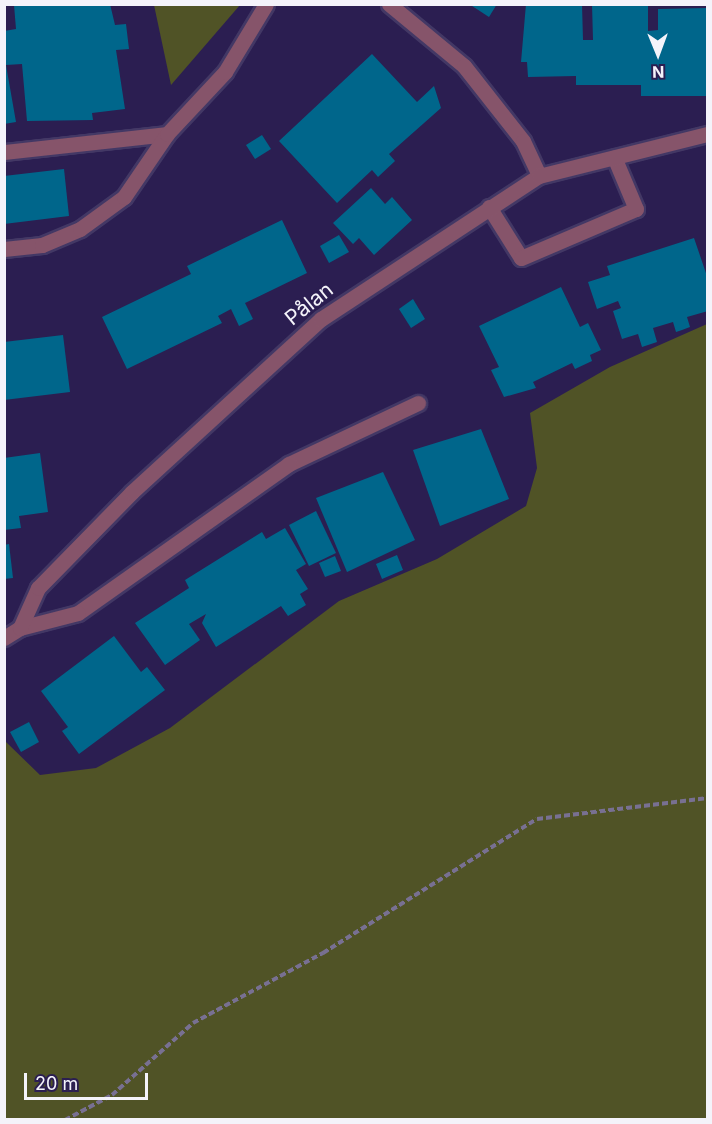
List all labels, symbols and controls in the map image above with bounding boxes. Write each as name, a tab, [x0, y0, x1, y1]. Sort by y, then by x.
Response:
north arrow	[628, 24, 688, 84]
text: N	[652, 62, 665, 82]
street label: Pålan	[280, 277, 338, 331]
scale bar	[27, 1061, 152, 1099]
text: 20 m	[35, 1073, 78, 1094]

